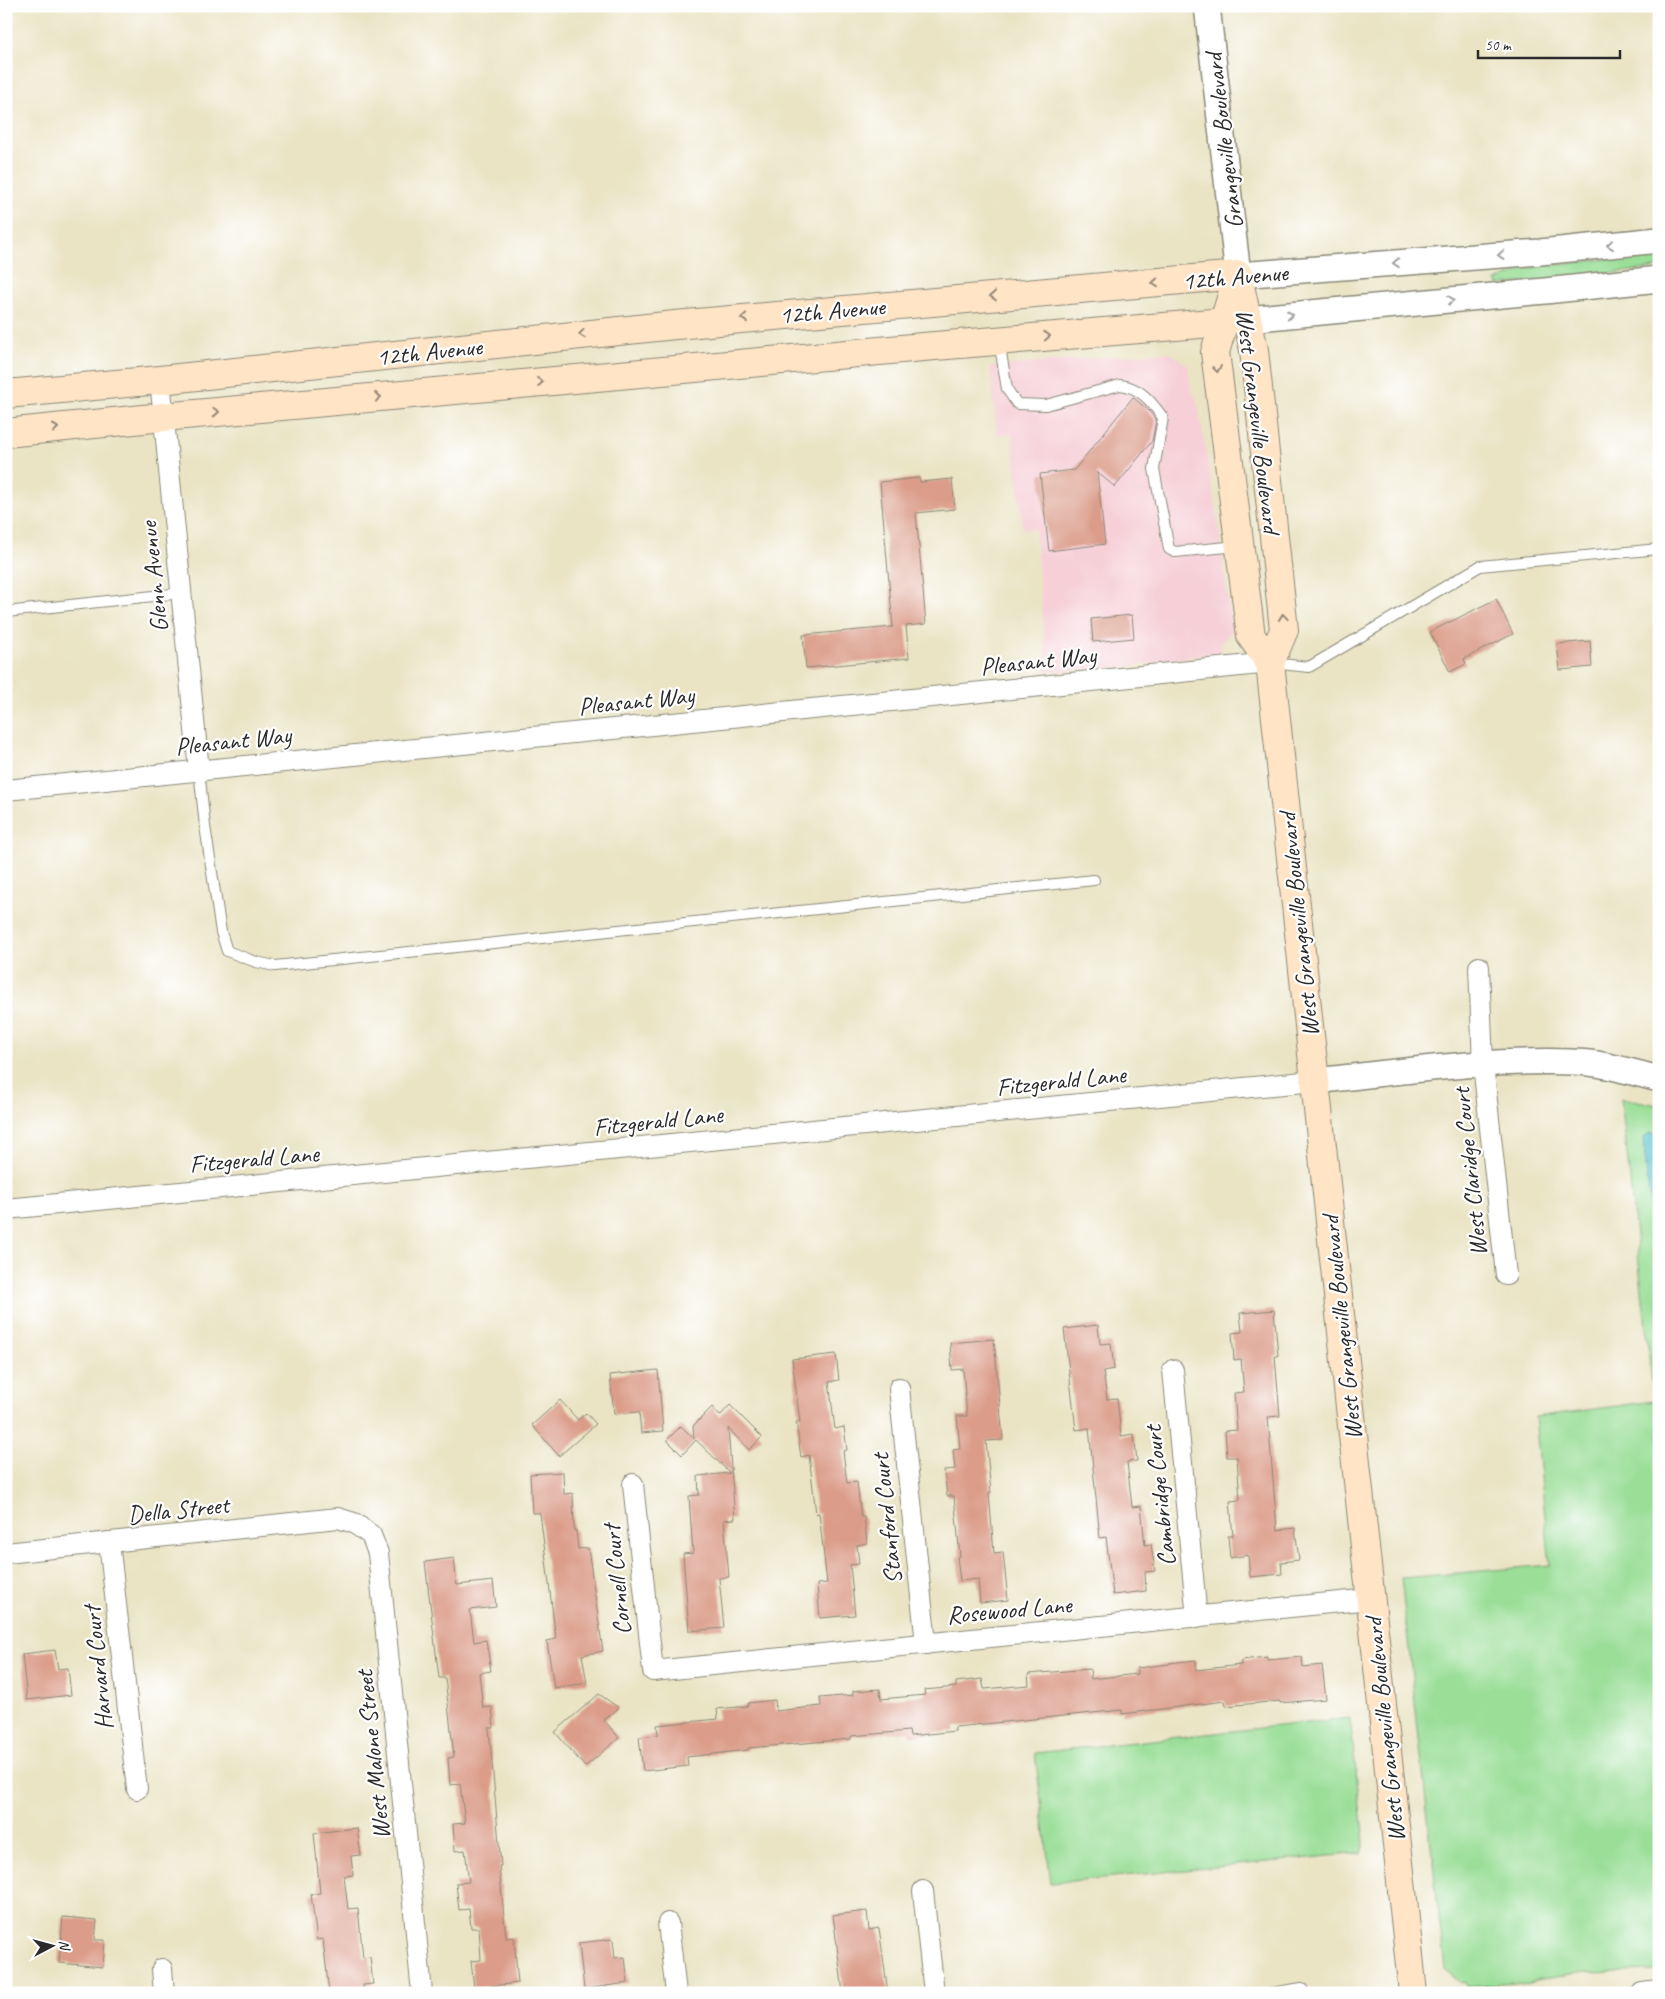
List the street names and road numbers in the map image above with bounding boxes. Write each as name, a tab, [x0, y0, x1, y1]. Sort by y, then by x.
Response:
street label: Grangeville Boulevard	[1197, 47, 1251, 230]
street label: 12th Avenue	[1181, 256, 1291, 298]
street label: 12th Avenue	[778, 290, 888, 332]
street label: West Grangeville Boulevard	[1228, 307, 1288, 538]
street label: 12th Avenue	[375, 330, 485, 373]
street label: Glenn Avenue	[132, 518, 176, 634]
street label: Pleasant Way	[979, 639, 1099, 683]
street label: Pleasant Way	[577, 679, 697, 723]
street label: Pleasant Way	[174, 719, 294, 763]
street label: West Grangeville Boulevard	[1271, 808, 1327, 1039]
street label: Fitzgerald Lane	[995, 1058, 1129, 1104]
street label: West Claridge Court	[1445, 1083, 1495, 1258]
street label: Fitzgerald Lane	[592, 1098, 726, 1144]
street label: Fitzgerald Lane	[188, 1137, 322, 1181]
street label: West Grangeville Boulevard	[1314, 1211, 1370, 1442]
street label: Cambridge Court	[1136, 1421, 1183, 1568]
street label: Stanford Court	[864, 1449, 910, 1586]
street label: Della Street	[126, 1488, 233, 1531]
street label: Cornell Court	[595, 1519, 639, 1637]
street label: Rosewood Lane	[945, 1588, 1075, 1631]
street label: Harvard Court	[75, 1601, 120, 1731]
street label: West Grangeville Boulevard	[1357, 1613, 1413, 1844]
street label: West Malone Street	[348, 1666, 398, 1841]

